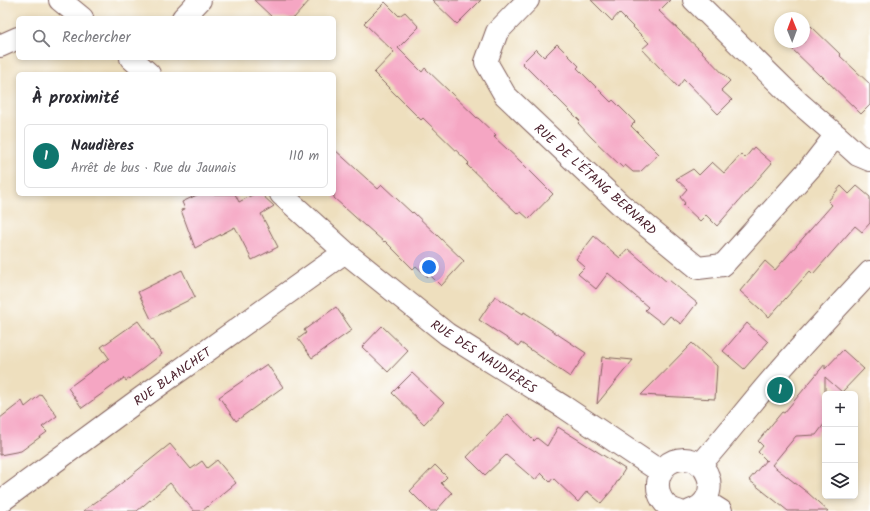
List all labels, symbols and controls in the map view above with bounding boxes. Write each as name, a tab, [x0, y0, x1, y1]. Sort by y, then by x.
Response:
north arrow	[774, 12, 810, 48]
search box	[16, 16, 336, 60]
text: Rechercher	[62, 26, 130, 50]
icon: search	[30, 27, 52, 49]
text: À proximité	[32, 85, 119, 112]
street label: RUE DE L'ÉTANG BERNARD	[529, 119, 661, 241]
text: Naudières	[71, 134, 134, 158]
text: 1	[44, 146, 48, 167]
text: 110 m	[289, 146, 319, 167]
text: Arrêt de bus · Rue du Jaunais	[71, 158, 236, 179]
your location	[419, 257, 439, 277]
street label: RUE DES NAUDIÈRES	[426, 315, 541, 400]
street label: RUE BLANCHET	[129, 342, 217, 412]
pin: 1	[767, 375, 793, 405]
map controls	[822, 391, 858, 499]
button: +	[822, 391, 858, 427]
button: −	[822, 427, 858, 463]
button: layers	[822, 463, 858, 499]

